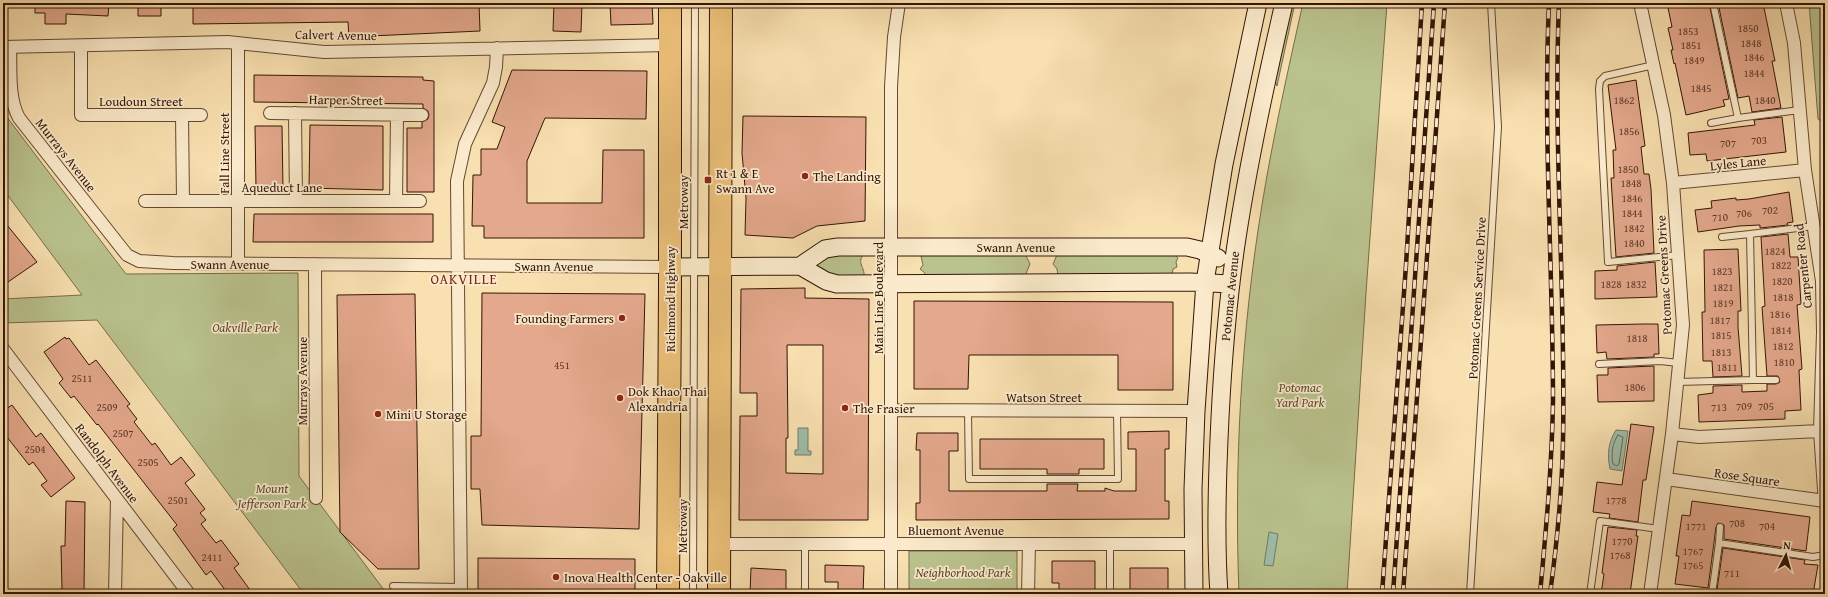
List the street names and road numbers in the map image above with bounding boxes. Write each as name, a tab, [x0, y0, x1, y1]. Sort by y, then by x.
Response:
street label: Calvert Avenue	[295, 25, 377, 45]
street label: Harper Street	[309, 90, 384, 110]
street label: Loudoun Street	[99, 92, 183, 111]
street label: Fall Line Street	[215, 112, 234, 194]
street label: Murrays Avenue	[31, 114, 101, 196]
street label: Lyles Lane	[1709, 151, 1767, 175]
street label: Metroway	[674, 174, 693, 229]
street label: Aqueduct Lane	[242, 178, 322, 197]
street label: Potomac Greens Drive	[1651, 215, 1677, 335]
street label: Potomac Greens Service Drive	[1463, 216, 1491, 380]
street label: Carpenter Road	[1789, 223, 1817, 309]
street label: Swann Avenue	[977, 238, 1055, 257]
street label: Main Line Boulevard	[869, 242, 888, 354]
street label: Richmond Highway	[661, 245, 680, 352]
street label: Potomac Avenue	[1216, 250, 1244, 342]
street label: Swann Avenue	[191, 255, 269, 274]
street label: Swann Avenue	[515, 257, 593, 276]
street label: Murrays Avenue	[293, 337, 312, 425]
street label: Watson Street	[1006, 388, 1082, 407]
street label: Randolph Avenue	[71, 419, 143, 507]
street label: Rose Square	[1713, 463, 1781, 491]
street label: Metroway	[673, 498, 692, 553]
street label: Bluemont Avenue	[908, 521, 1004, 540]

